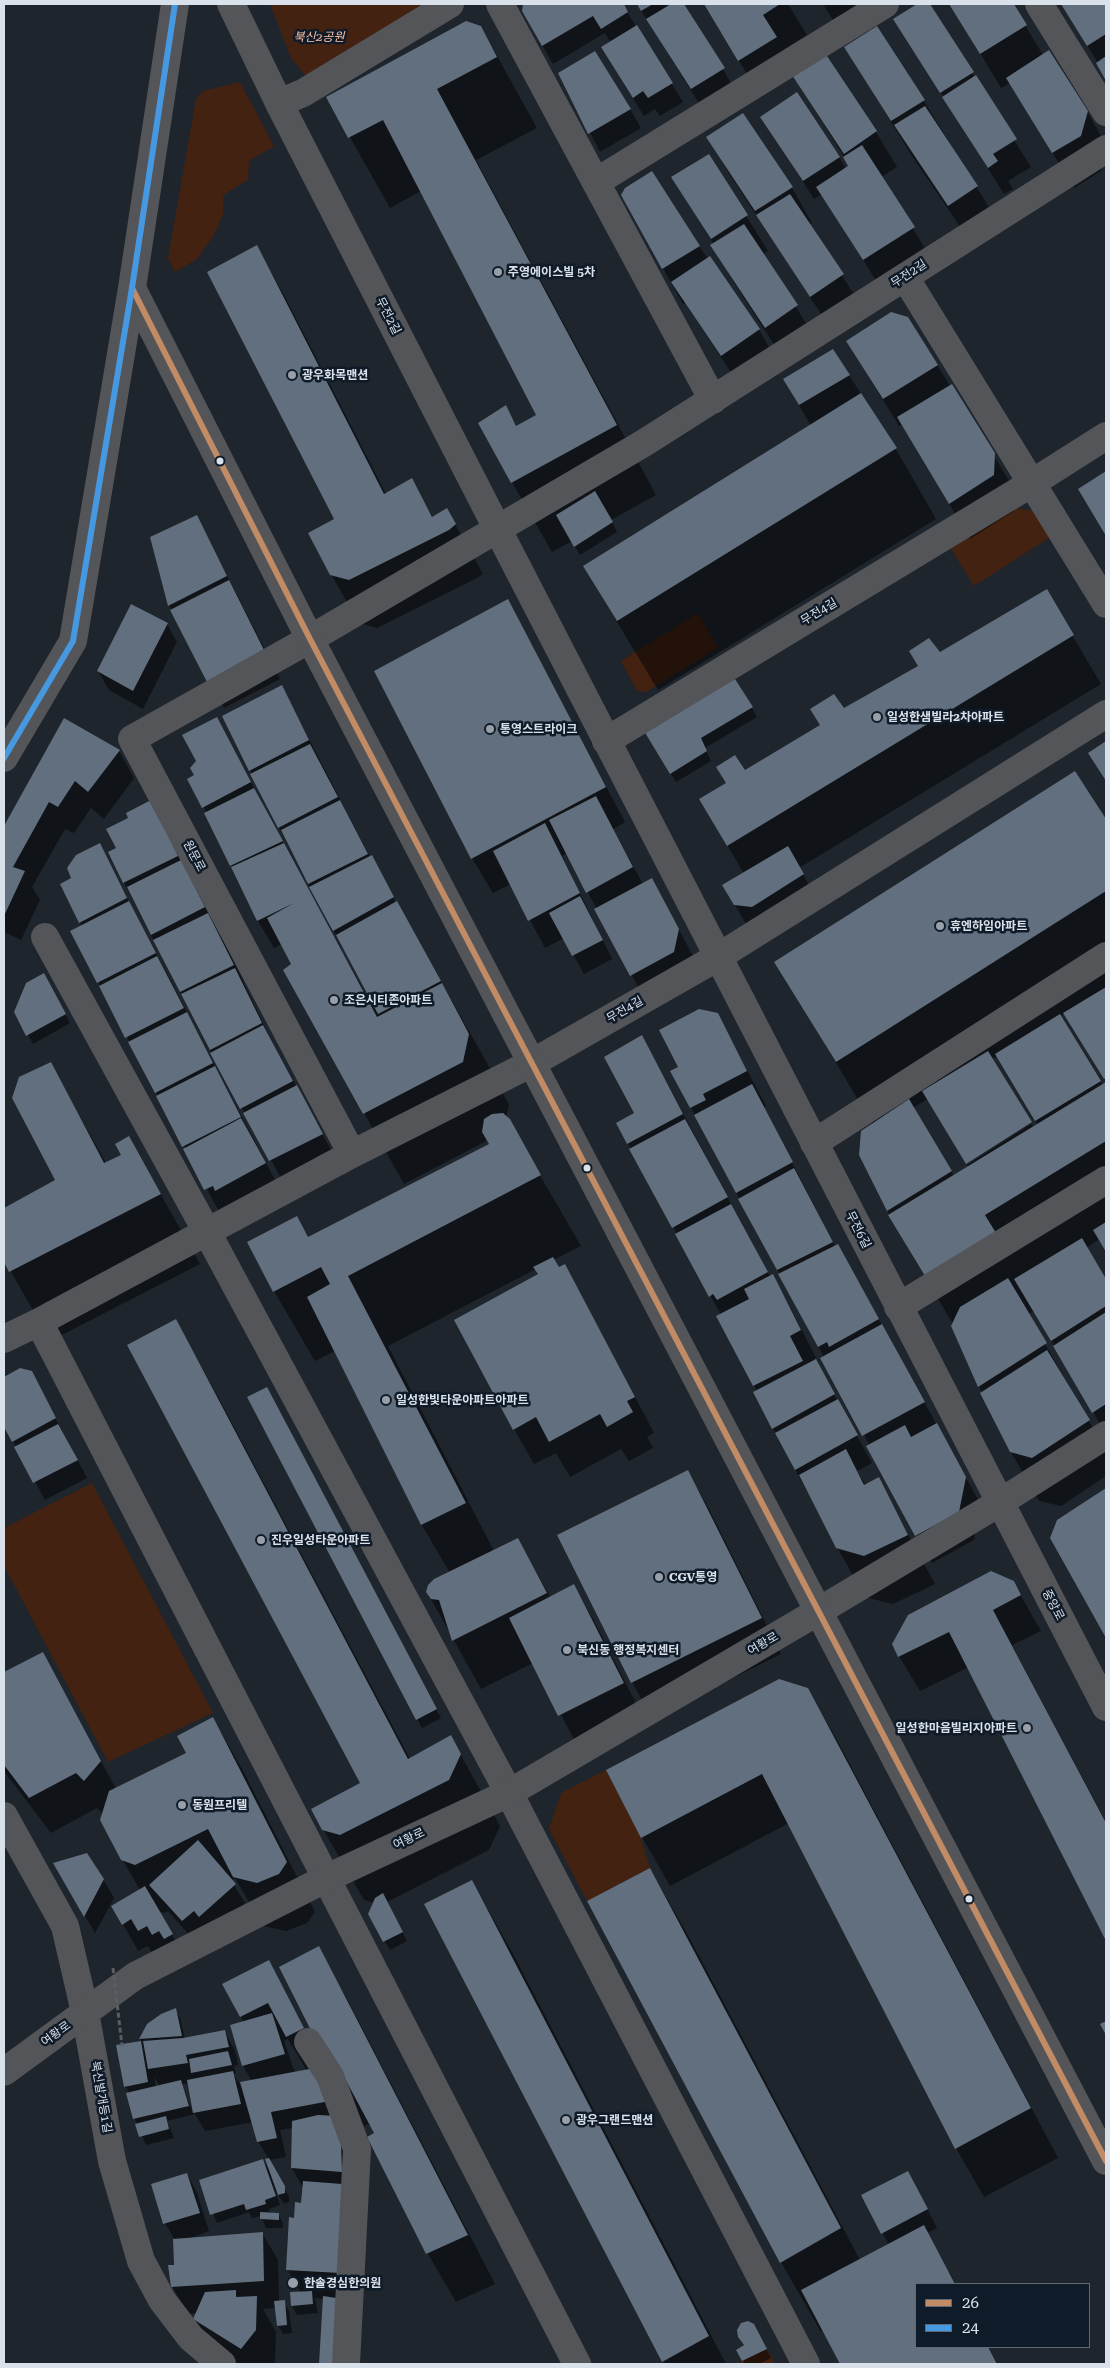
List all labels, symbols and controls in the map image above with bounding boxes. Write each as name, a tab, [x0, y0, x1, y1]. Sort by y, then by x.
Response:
park label: 북신2공원	[294, 30, 344, 44]
street label: 무전2길	[888, 257, 930, 291]
place label: 주영에이스빌 5차	[508, 265, 595, 279]
marker: 주영에이스빌 5차	[492, 266, 504, 278]
street label: 무전2길	[373, 295, 403, 337]
place label: 광우화목맨션	[302, 368, 368, 382]
marker: 광우화목맨션	[286, 369, 298, 381]
unlabelled marker	[215, 456, 225, 466]
street label: 무전4길	[798, 596, 840, 628]
place label: 일성한샘빌라2차아파트	[887, 710, 1004, 724]
marker: 일성한샘빌라2차아파트	[871, 711, 883, 723]
place label: 통영스트라이크	[500, 722, 577, 736]
marker: 통영스트라이크	[484, 723, 496, 735]
street label: 원문로	[180, 838, 208, 874]
place label: 휴엔하임아파트	[950, 919, 1027, 933]
marker: 휴엔하임아파트	[934, 920, 946, 932]
place label: 조은시티존아파트	[344, 993, 432, 1007]
marker: 조은시티존아파트	[328, 994, 340, 1006]
street label: 무전4길	[604, 994, 646, 1026]
unlabelled marker	[582, 1163, 592, 1173]
street label: 무전6길	[843, 1209, 873, 1251]
place label: 일성한빛타운아파트아파트	[396, 1393, 528, 1407]
marker: 일성한빛타운아파트아파트	[380, 1394, 392, 1406]
place label: 진우일성타운아파트	[271, 1533, 370, 1547]
marker: 진우일성타운아파트	[255, 1534, 267, 1546]
place label: CGV통영	[669, 1570, 717, 1584]
marker: CGV통영	[653, 1571, 665, 1583]
street label: 중앙로	[1039, 1587, 1067, 1623]
street label: 여황로	[745, 1629, 781, 1659]
place label: 북신동 행정복지센터	[577, 1643, 679, 1657]
marker: 북신동 행정복지센터	[561, 1644, 573, 1656]
place label: 일성한마음빌리지아파트	[896, 1721, 1017, 1735]
marker: 일성한마음빌리지아파트	[1021, 1722, 1033, 1734]
place label: 동원프리텔	[192, 1798, 247, 1812]
marker: 동원프리텔	[176, 1799, 188, 1811]
street label: 여황로	[391, 1825, 427, 1853]
unlabelled marker	[964, 1894, 974, 1904]
street label: 여황로	[38, 2018, 74, 2050]
street label: 북신발개등1길	[88, 2060, 114, 2134]
place label: 광우그랜드맨션	[576, 2113, 653, 2127]
marker: 광우그랜드맨션	[560, 2114, 572, 2126]
marker: 한솔경심한의원	[286, 2276, 300, 2290]
place label: 한솔경심한의원	[304, 2276, 381, 2290]
legend	[915, 2283, 1090, 2348]
text: 26	[962, 2294, 979, 2312]
text: 24	[962, 2319, 979, 2337]

